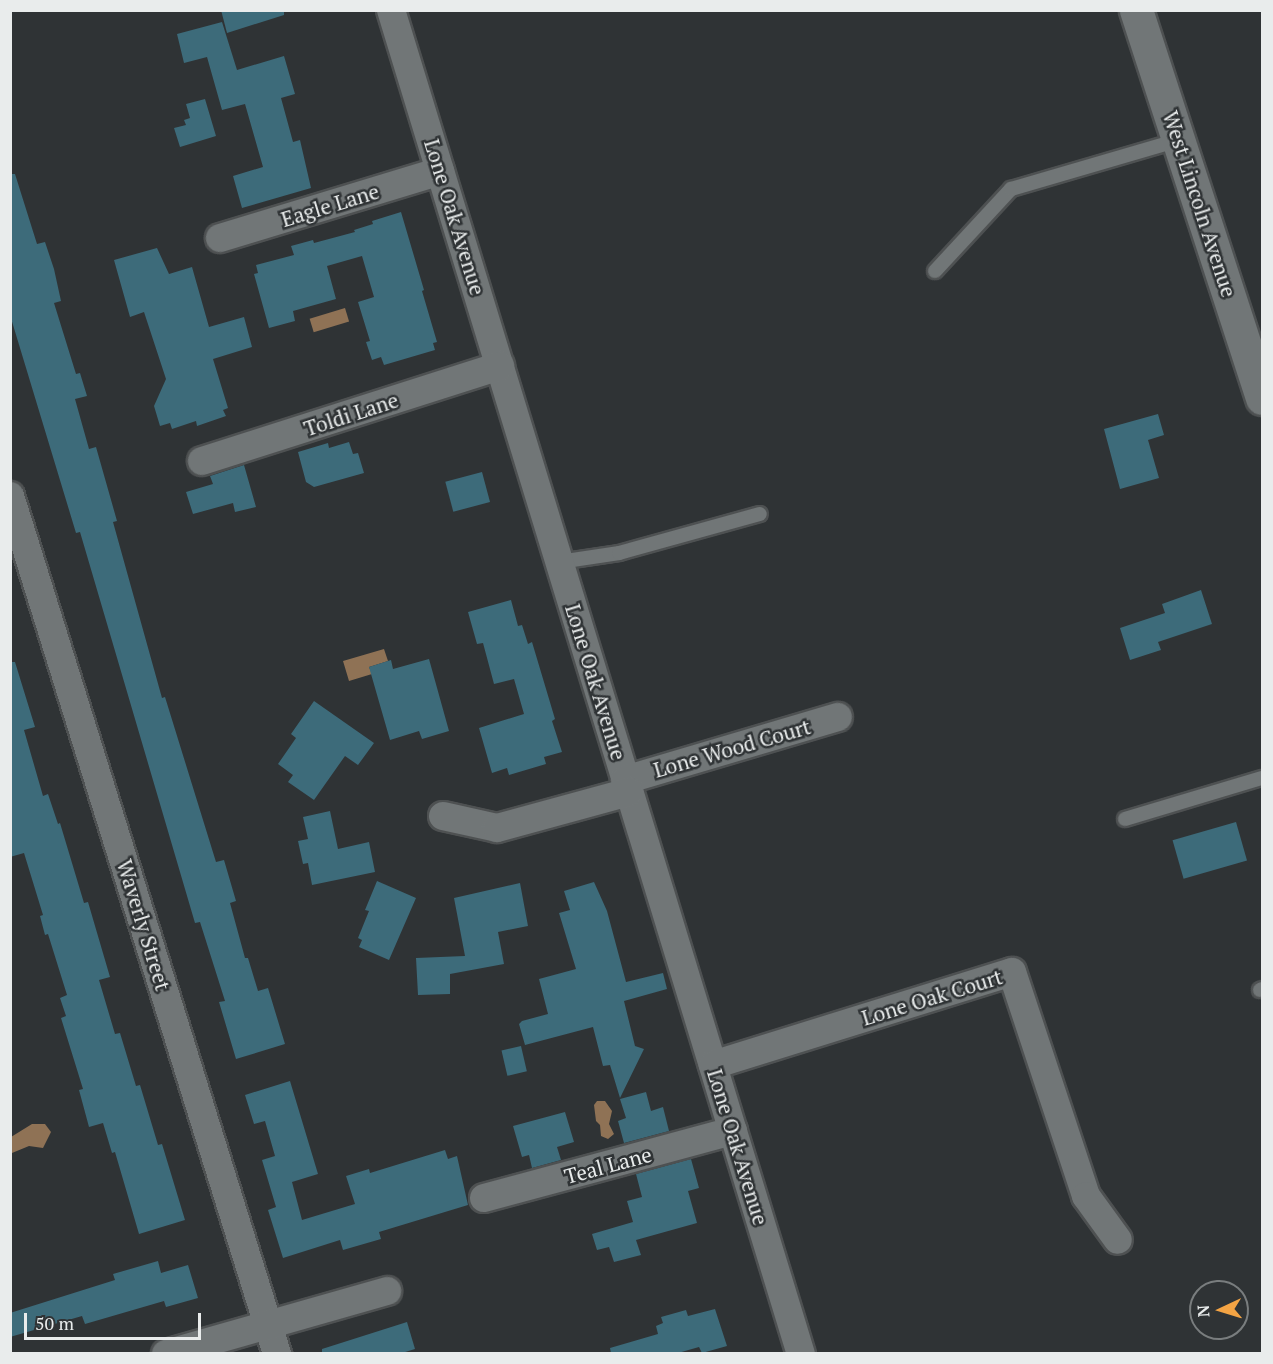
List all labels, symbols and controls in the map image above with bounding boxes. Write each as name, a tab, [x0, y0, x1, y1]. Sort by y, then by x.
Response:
street label: West Lincoln Avenue	[1158, 107, 1242, 301]
street label: Lone Oak Avenue	[419, 136, 491, 298]
street label: Eagle Lane	[278, 178, 382, 232]
street label: Toldi Lane	[301, 387, 401, 441]
street label: Lone Oak Avenue	[560, 601, 632, 763]
street label: Lone Wood Court	[651, 714, 813, 782]
street label: Waverly Street	[112, 856, 176, 994]
street label: Lone Oak Court	[859, 964, 1005, 1030]
street label: Lone Oak Avenue	[702, 1066, 774, 1228]
street label: Teal Lane	[562, 1141, 654, 1189]
north arrow	[1189, 1280, 1249, 1340]
scale bar	[27, 1301, 204, 1339]
text: N	[1192, 1304, 1214, 1318]
text: 50 m	[35, 1311, 74, 1335]

